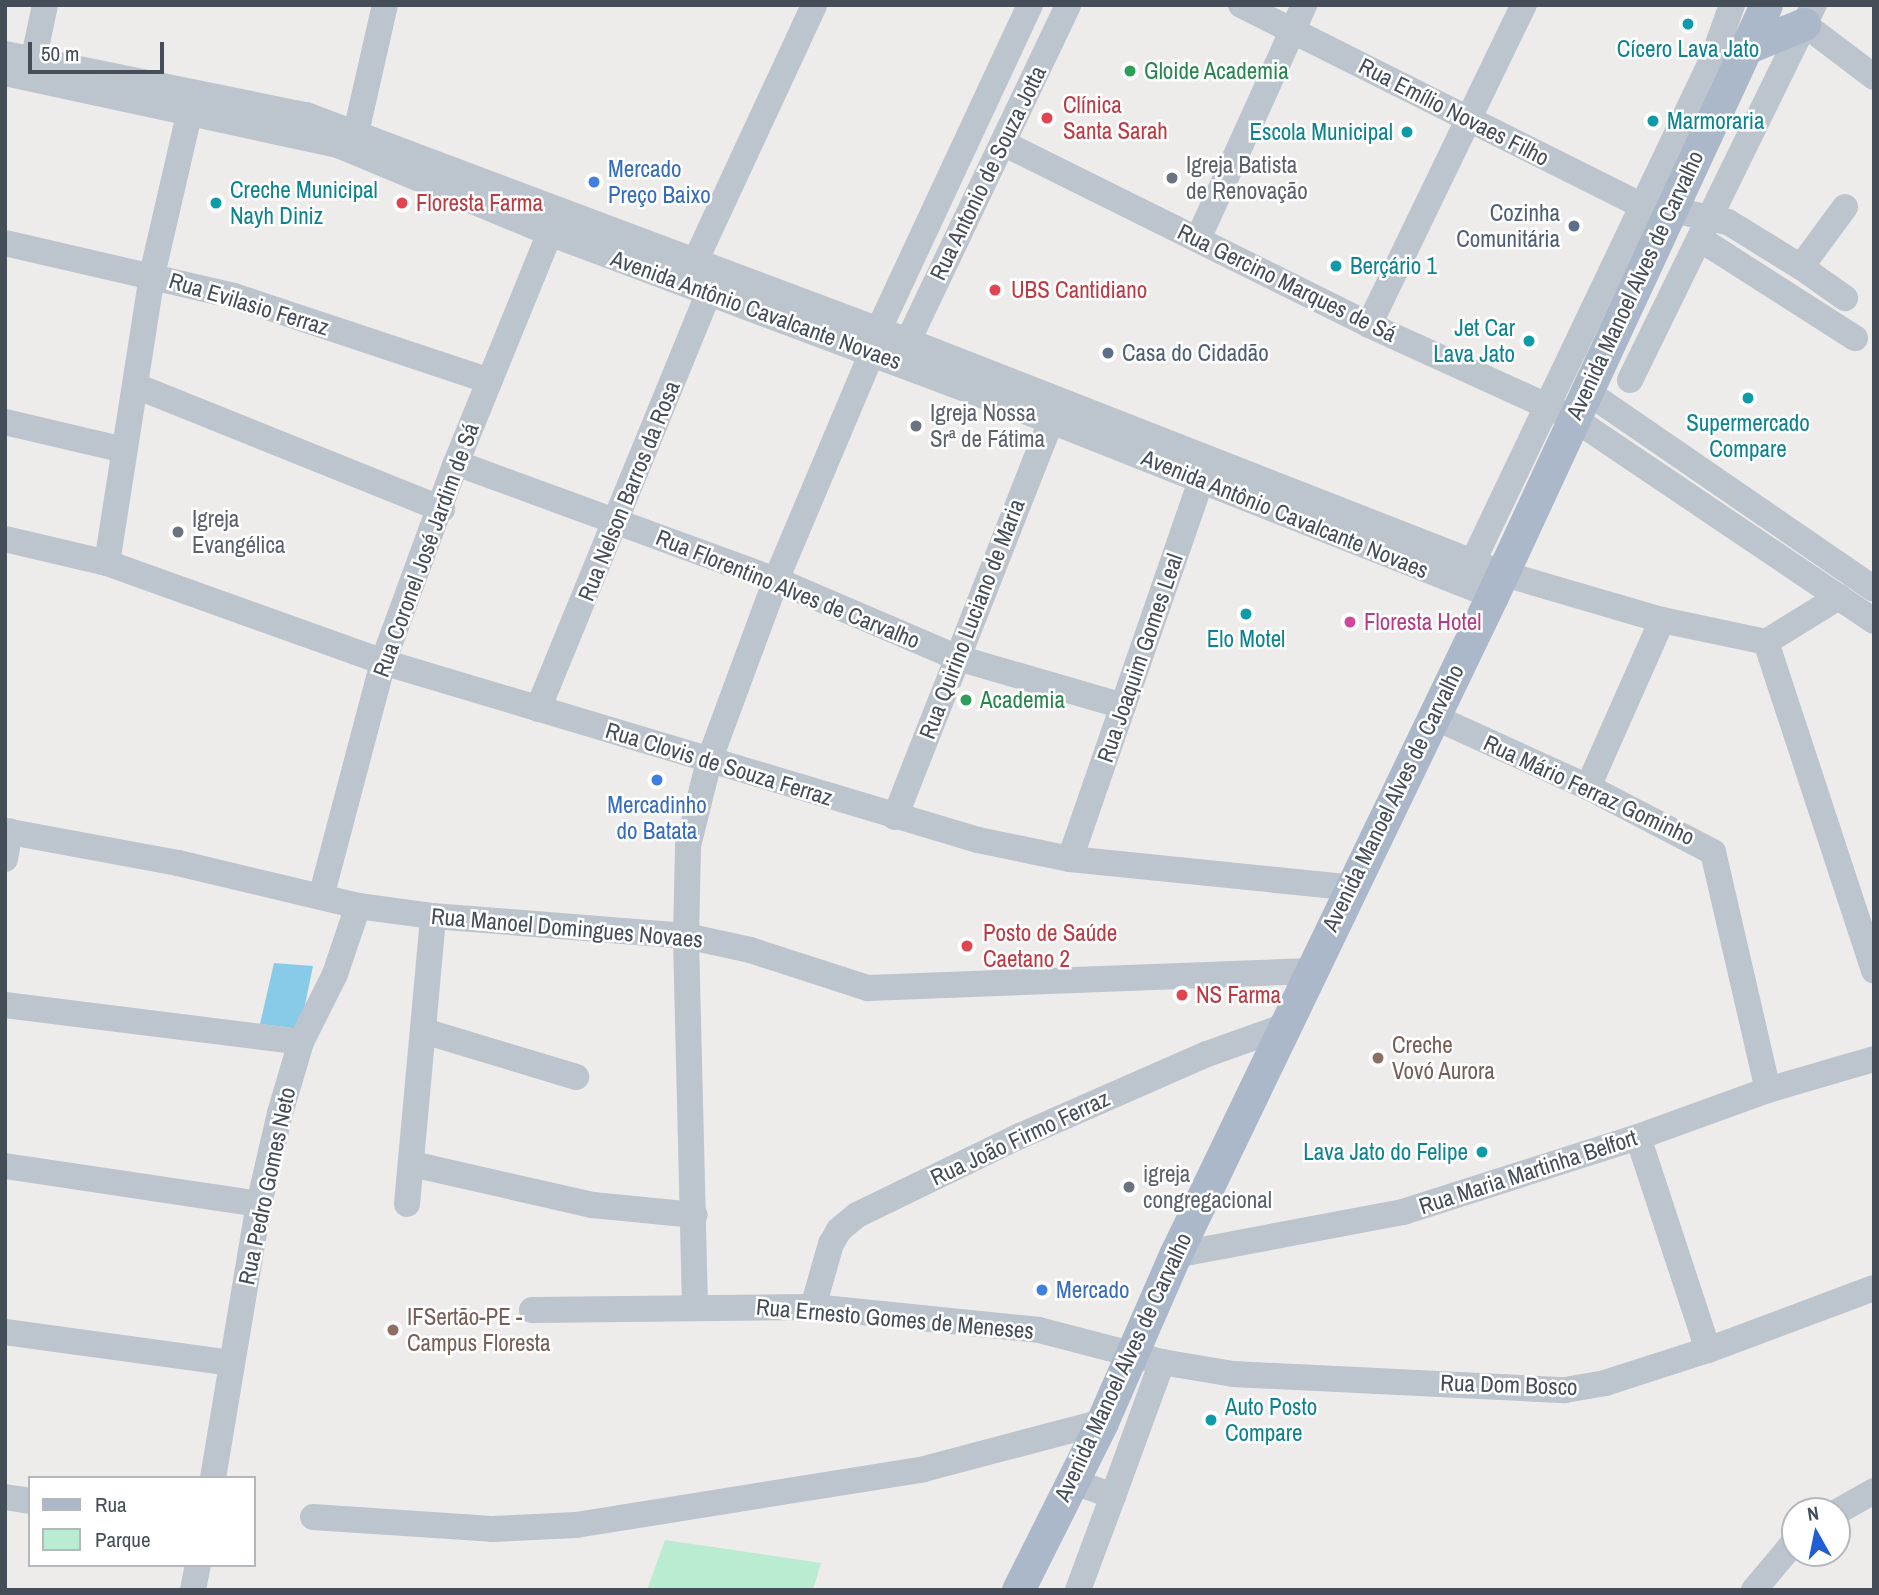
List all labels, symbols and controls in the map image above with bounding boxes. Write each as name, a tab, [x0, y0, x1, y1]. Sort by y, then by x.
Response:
marker: Cícero Lava Jato	[1680, 16, 1696, 32]
scale bar	[32, 28, 168, 72]
place label: Cícero Lava Jato	[1617, 35, 1759, 63]
text: 50 m	[41, 39, 79, 68]
street label: Rua Emílio Novaes Filho	[1354, 52, 1554, 172]
place label: Gloide Academia	[1144, 57, 1290, 85]
street label: Rua Antonio de Souza Jotta	[924, 61, 1052, 285]
marker: Gloide Academia	[1122, 63, 1138, 79]
place label: Clínica Santa Sarah	[1063, 91, 1168, 145]
place label: Marmoraria	[1667, 107, 1764, 135]
marker: Clínica Santa Sarah	[1037, 108, 1057, 128]
marker: Marmoraria	[1645, 113, 1661, 129]
place label: Escola Municipal	[1249, 118, 1393, 146]
marker: Escola Municipal	[1399, 124, 1415, 140]
street label: Avenida Manoel Alves de Carvalho	[1560, 146, 1710, 424]
place label: Igreja Batista de Renovação	[1186, 151, 1308, 205]
place label: Mercado Preço Baixo	[608, 155, 711, 209]
marker: Igreja Batista de Renovação	[1164, 170, 1180, 186]
marker: Mercado Preço Baixo	[586, 174, 602, 190]
place label: Creche Municipal Nayh Diniz	[230, 176, 378, 230]
place label: Floresta Farma	[416, 189, 543, 217]
marker: Creche Municipal Nayh Diniz	[208, 195, 224, 211]
marker: Floresta Farma	[394, 195, 410, 211]
place label: Cozinha Comunitária	[1456, 199, 1560, 253]
street label: Rua Gercino Marques de Sá	[1173, 218, 1401, 348]
marker: Cozinha Comunitária	[1566, 218, 1582, 234]
street label: Avenida Antônio Cavalcante Novaes	[607, 244, 905, 376]
place label: Berçário 1	[1350, 252, 1437, 280]
marker: Berçário 1	[1328, 258, 1344, 274]
street label: Rua Evilasio Ferraz	[166, 267, 332, 341]
place label: UBS Cantidiano	[1011, 276, 1147, 304]
marker: UBS Cantidiano	[985, 280, 1005, 300]
place label: Jet Car Lava Jato	[1433, 314, 1515, 368]
marker: Jet Car Lava Jato	[1521, 333, 1537, 349]
place label: Casa do Cidadão	[1122, 339, 1269, 367]
marker: Casa do Cidadão	[1100, 345, 1116, 361]
street label: Rua Nelson Barros da Rosa	[572, 377, 686, 605]
marker: Supermercado Compare	[1740, 390, 1756, 406]
place label: Igreja Nossa Srª de Fátima	[930, 399, 1045, 453]
place label: Supermercado Compare	[1686, 409, 1810, 463]
marker: Igreja Nossa Srª de Fátima	[908, 418, 924, 434]
street label: Rua Coronel José Jardim de Sá	[367, 419, 485, 681]
street label: Avenida Antônio Cavalcante Novaes	[1137, 444, 1433, 584]
street label: Rua Quirino Luciano de Maria	[913, 495, 1031, 743]
place label: Igreja Evangélica	[192, 505, 285, 559]
street label: Rua Florentino Alves de Carvalho	[652, 523, 924, 655]
marker: Igreja Evangélica	[170, 524, 186, 540]
street label: Rua Joaquim Gomes Leal	[1091, 550, 1189, 766]
marker: Elo Motel	[1238, 606, 1254, 622]
place label: Floresta Hotel	[1364, 608, 1481, 636]
marker: Floresta Hotel	[1342, 614, 1358, 630]
place label: Elo Motel	[1207, 625, 1285, 653]
street label: Avenida Manoel Alves de Carvalho	[1316, 660, 1470, 936]
place label: Academia	[980, 686, 1065, 714]
marker: Academia	[958, 692, 974, 708]
street label: Rua Clovis de Souza Ferraz	[602, 716, 836, 812]
street label: Rua Mário Ferraz Gominho	[1479, 729, 1699, 851]
marker: Mercadinho do Batata	[649, 772, 665, 788]
place label: Mercadinho do Batata	[607, 791, 707, 845]
street label: Rua Manoel Domingues Novaes	[430, 902, 704, 954]
place label: Posto de Saúde Caetano 2	[983, 919, 1117, 973]
marker: Posto de Saúde Caetano 2	[957, 936, 977, 956]
place label: NS Farma	[1196, 981, 1281, 1009]
marker: NS Farma	[1174, 987, 1190, 1003]
place label: Creche Vovó Aurora	[1392, 1031, 1496, 1085]
marker: Creche Vovó Aurora	[1370, 1050, 1386, 1066]
street label: Rua João Firmo Ferraz	[926, 1084, 1114, 1192]
street label: Rua Pedro Gomes Neto	[233, 1085, 301, 1287]
street label: Rua Maria Martinha Belfort	[1416, 1124, 1640, 1220]
place label: Lava Jato do Felipe	[1303, 1138, 1468, 1166]
marker: Lava Jato do Felipe	[1474, 1144, 1490, 1160]
place label: igreja congregacional	[1143, 1160, 1272, 1214]
marker: igreja congregacional	[1121, 1179, 1137, 1195]
street label: Avenida Manoel Alves de Carvalho	[1048, 1228, 1198, 1506]
place label: Mercado	[1056, 1276, 1129, 1304]
marker: Mercado	[1034, 1282, 1050, 1298]
street label: Rua Ernesto Gomes de Meneses	[755, 1293, 1035, 1345]
place label: IFSertão-PE - Campus Floresta	[407, 1303, 551, 1357]
marker: IFSertão-PE - Campus Floresta	[385, 1322, 401, 1338]
street label: Rua Dom Bosco	[1440, 1369, 1578, 1401]
place label: Auto Posto Compare	[1225, 1393, 1317, 1447]
marker: Auto Posto Compare	[1203, 1412, 1219, 1428]
legend	[28, 1476, 256, 1567]
text: Rua	[95, 1490, 127, 1519]
north arrow	[1781, 1497, 1851, 1567]
text: N	[1805, 1500, 1821, 1527]
text: Parque	[95, 1525, 151, 1554]

